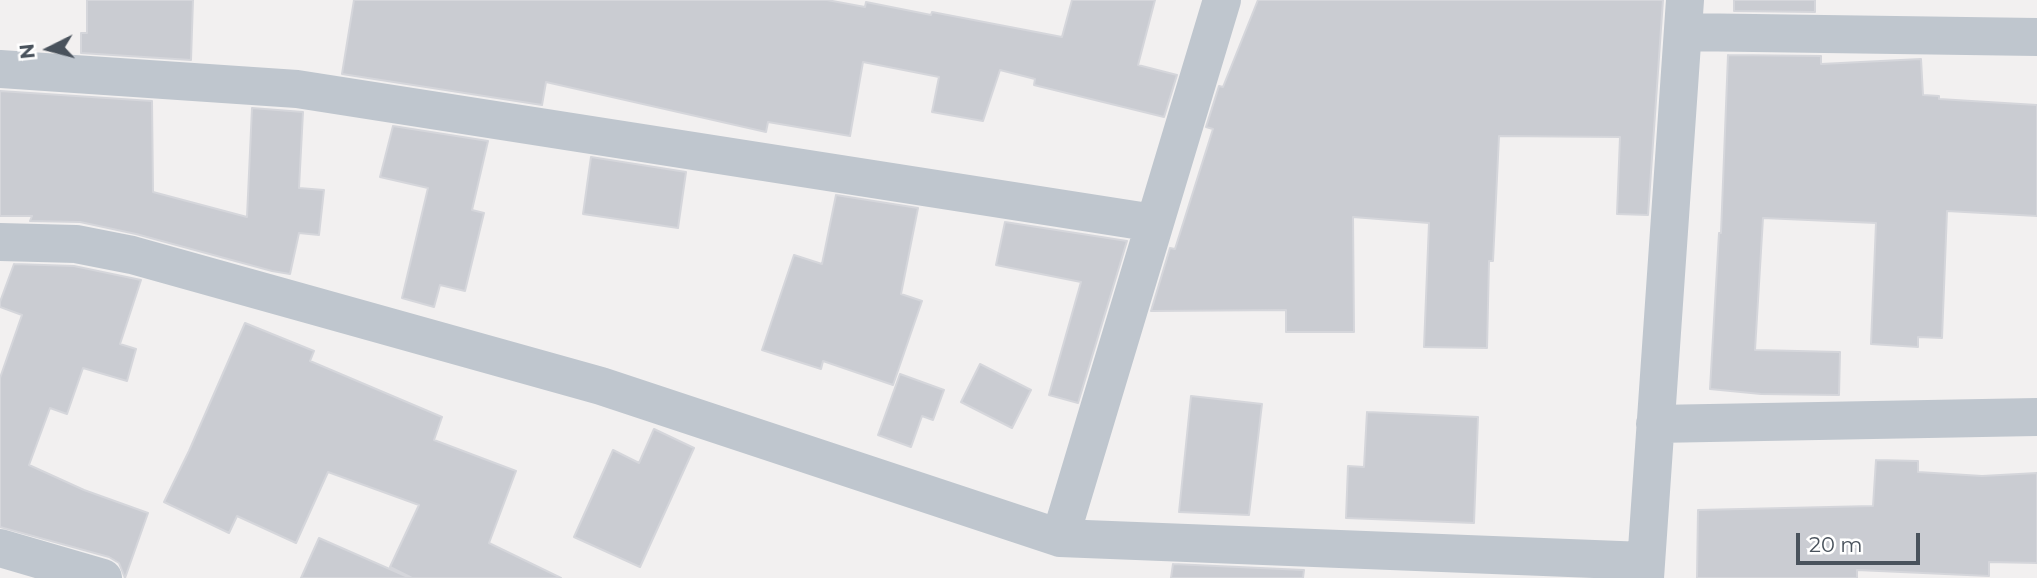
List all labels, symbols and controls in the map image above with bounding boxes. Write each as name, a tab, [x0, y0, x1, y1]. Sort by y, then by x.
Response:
north arrow	[14, 14, 84, 84]
text: N	[15, 42, 40, 60]
scale bar	[1799, 518, 1923, 562]
text: 20 m	[1809, 532, 1863, 557]

